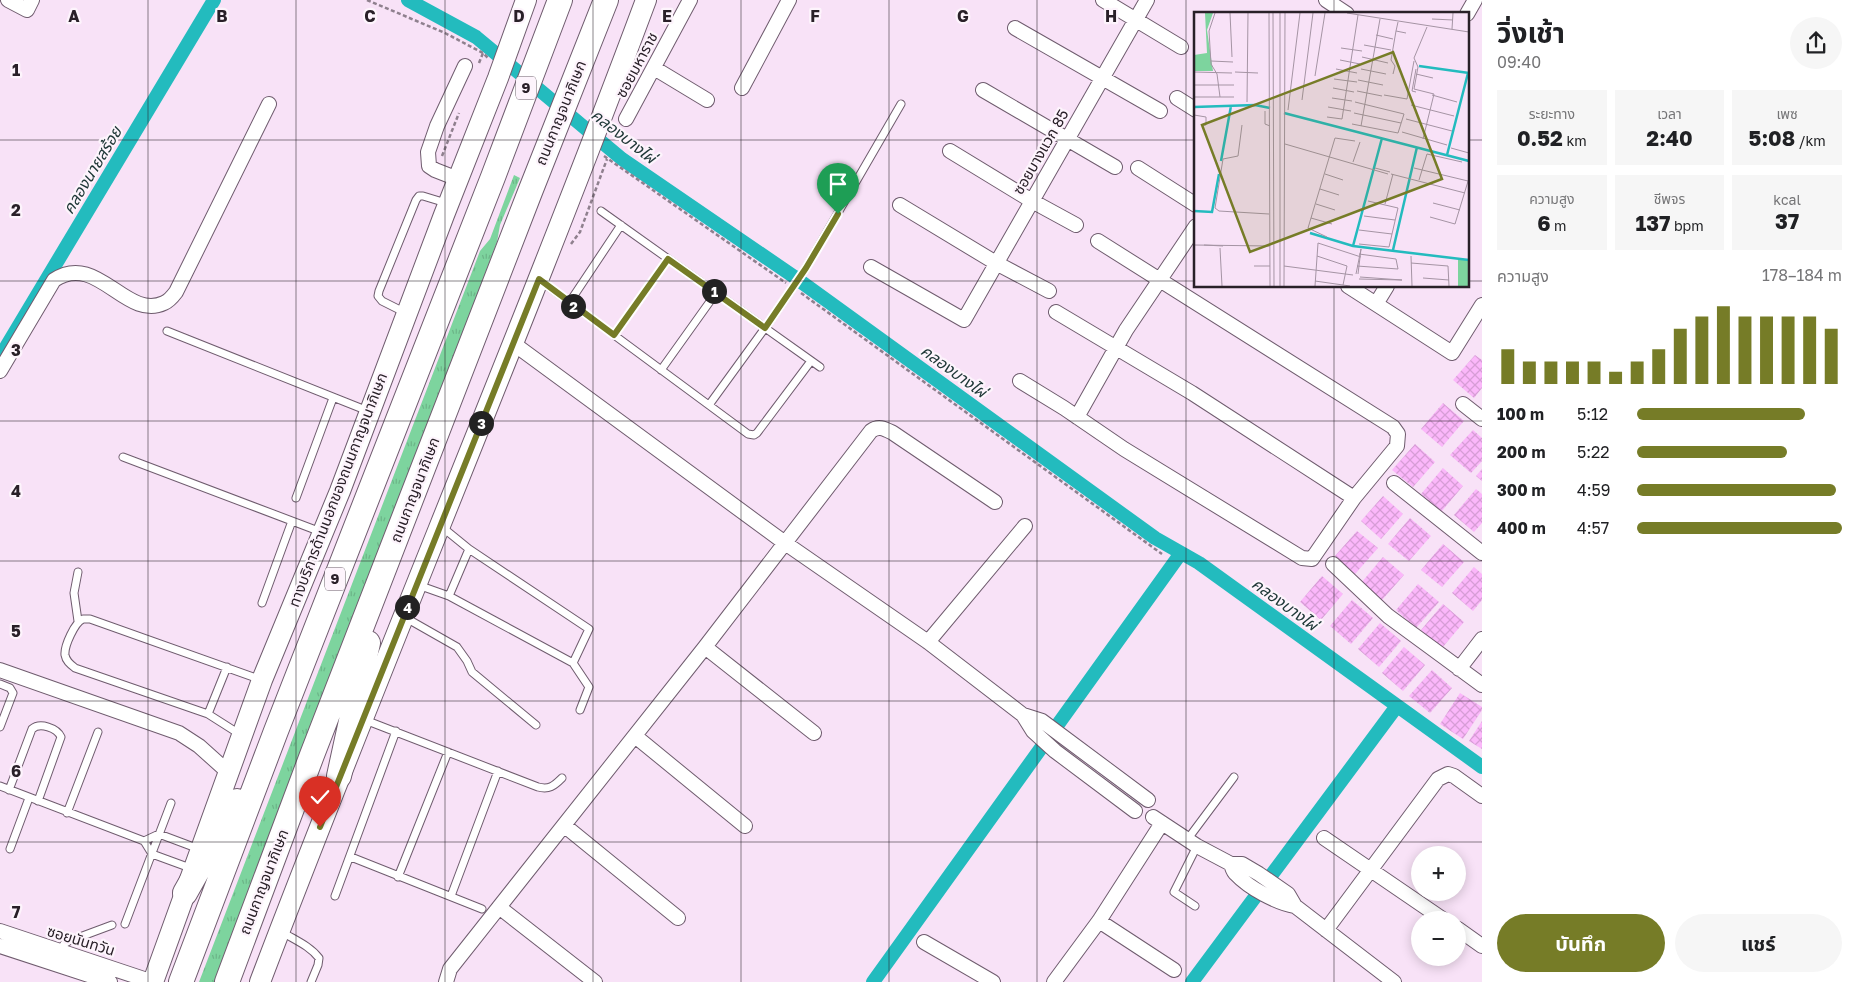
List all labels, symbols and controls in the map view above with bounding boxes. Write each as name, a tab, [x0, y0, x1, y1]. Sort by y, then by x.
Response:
text: A	[68, 6, 80, 26]
text: B	[216, 6, 228, 26]
text: C	[364, 6, 376, 26]
text: D	[513, 6, 525, 26]
text: E	[662, 6, 672, 26]
text: F	[810, 6, 820, 26]
text: G	[957, 6, 969, 26]
text: H	[1105, 6, 1117, 26]
inset map	[1194, 12, 1470, 288]
text: วิ่งเช้า	[1497, 16, 1565, 49]
button: share	[1790, 17, 1842, 69]
street label: ซอยมหาราช	[611, 29, 661, 100]
text: 09:40	[1497, 52, 1541, 72]
street label: ถนนกาญจนาภิเษก	[531, 58, 589, 168]
text: 1	[12, 60, 20, 80]
road number: 9	[516, 76, 536, 100]
water label: คลองบางไผ่	[588, 104, 662, 169]
text: ระยะทาง	[1529, 105, 1575, 122]
text: เวลา	[1657, 105, 1682, 122]
text: เพซ	[1776, 105, 1798, 122]
street label: ซอยบางแวก 85	[1008, 106, 1072, 197]
water label: คลองนายสร้อย	[58, 121, 127, 217]
text: 0.52	[1517, 125, 1563, 151]
text: 2:40	[1646, 125, 1693, 151]
text: 5:08	[1749, 125, 1795, 151]
text: km	[1563, 132, 1587, 149]
text: /km	[1795, 132, 1826, 149]
pin	[817, 163, 859, 214]
icon: arrive	[824, 170, 852, 198]
text: ความสูง	[1529, 190, 1574, 207]
text: ชีพจร	[1654, 190, 1685, 207]
text: kcal	[1773, 191, 1801, 208]
text: 2	[11, 200, 21, 220]
text: 37	[1775, 208, 1799, 234]
text: 6	[1537, 210, 1551, 236]
text: 137	[1635, 210, 1670, 236]
text: m	[1551, 217, 1566, 234]
text: bpm	[1670, 217, 1704, 234]
text: 178–184 m	[1762, 265, 1842, 285]
text: ความสูง	[1497, 266, 1549, 286]
pin: 1	[702, 278, 726, 304]
text: 1	[711, 283, 718, 300]
pin: 2	[560, 294, 586, 318]
text: 2	[569, 298, 578, 315]
text: 3	[11, 340, 21, 360]
water label: คลองบางไผ่	[917, 340, 993, 403]
street label: ทางบริการด้านนอกของถนนกาญจนาภิเษก	[284, 370, 390, 609]
text: 100 m	[1497, 404, 1544, 424]
text: 5:12	[1577, 404, 1608, 424]
pin: 3	[468, 410, 494, 436]
text: 3	[477, 415, 486, 432]
street label: ถนนกาญจนาภิเษก	[386, 434, 442, 545]
text: 200 m	[1497, 442, 1546, 462]
text: 5:22	[1577, 442, 1610, 462]
text: 300 m	[1497, 480, 1546, 500]
text: 4:59	[1577, 480, 1611, 500]
text: 4	[11, 481, 21, 501]
text: 400 m	[1497, 518, 1546, 538]
text: 4:57	[1577, 518, 1609, 538]
road number: 9	[325, 568, 345, 590]
water label: คลองบางไผ่	[1248, 573, 1324, 636]
pin: 4	[394, 594, 420, 620]
text: 4	[403, 599, 412, 616]
text: 5	[11, 621, 21, 641]
text: 6	[11, 761, 21, 781]
pin	[299, 776, 341, 827]
icon: check	[306, 783, 334, 811]
street label: ถนนกาญจนาภิเษก	[235, 826, 291, 937]
map controls	[1411, 846, 1466, 966]
button: +	[1411, 846, 1466, 901]
text: 7	[12, 902, 21, 922]
button: −	[1411, 911, 1466, 966]
button: บันทึก	[1497, 914, 1665, 972]
button: แชร์	[1675, 914, 1842, 972]
street label: ซอยนันทวัน	[45, 921, 117, 959]

